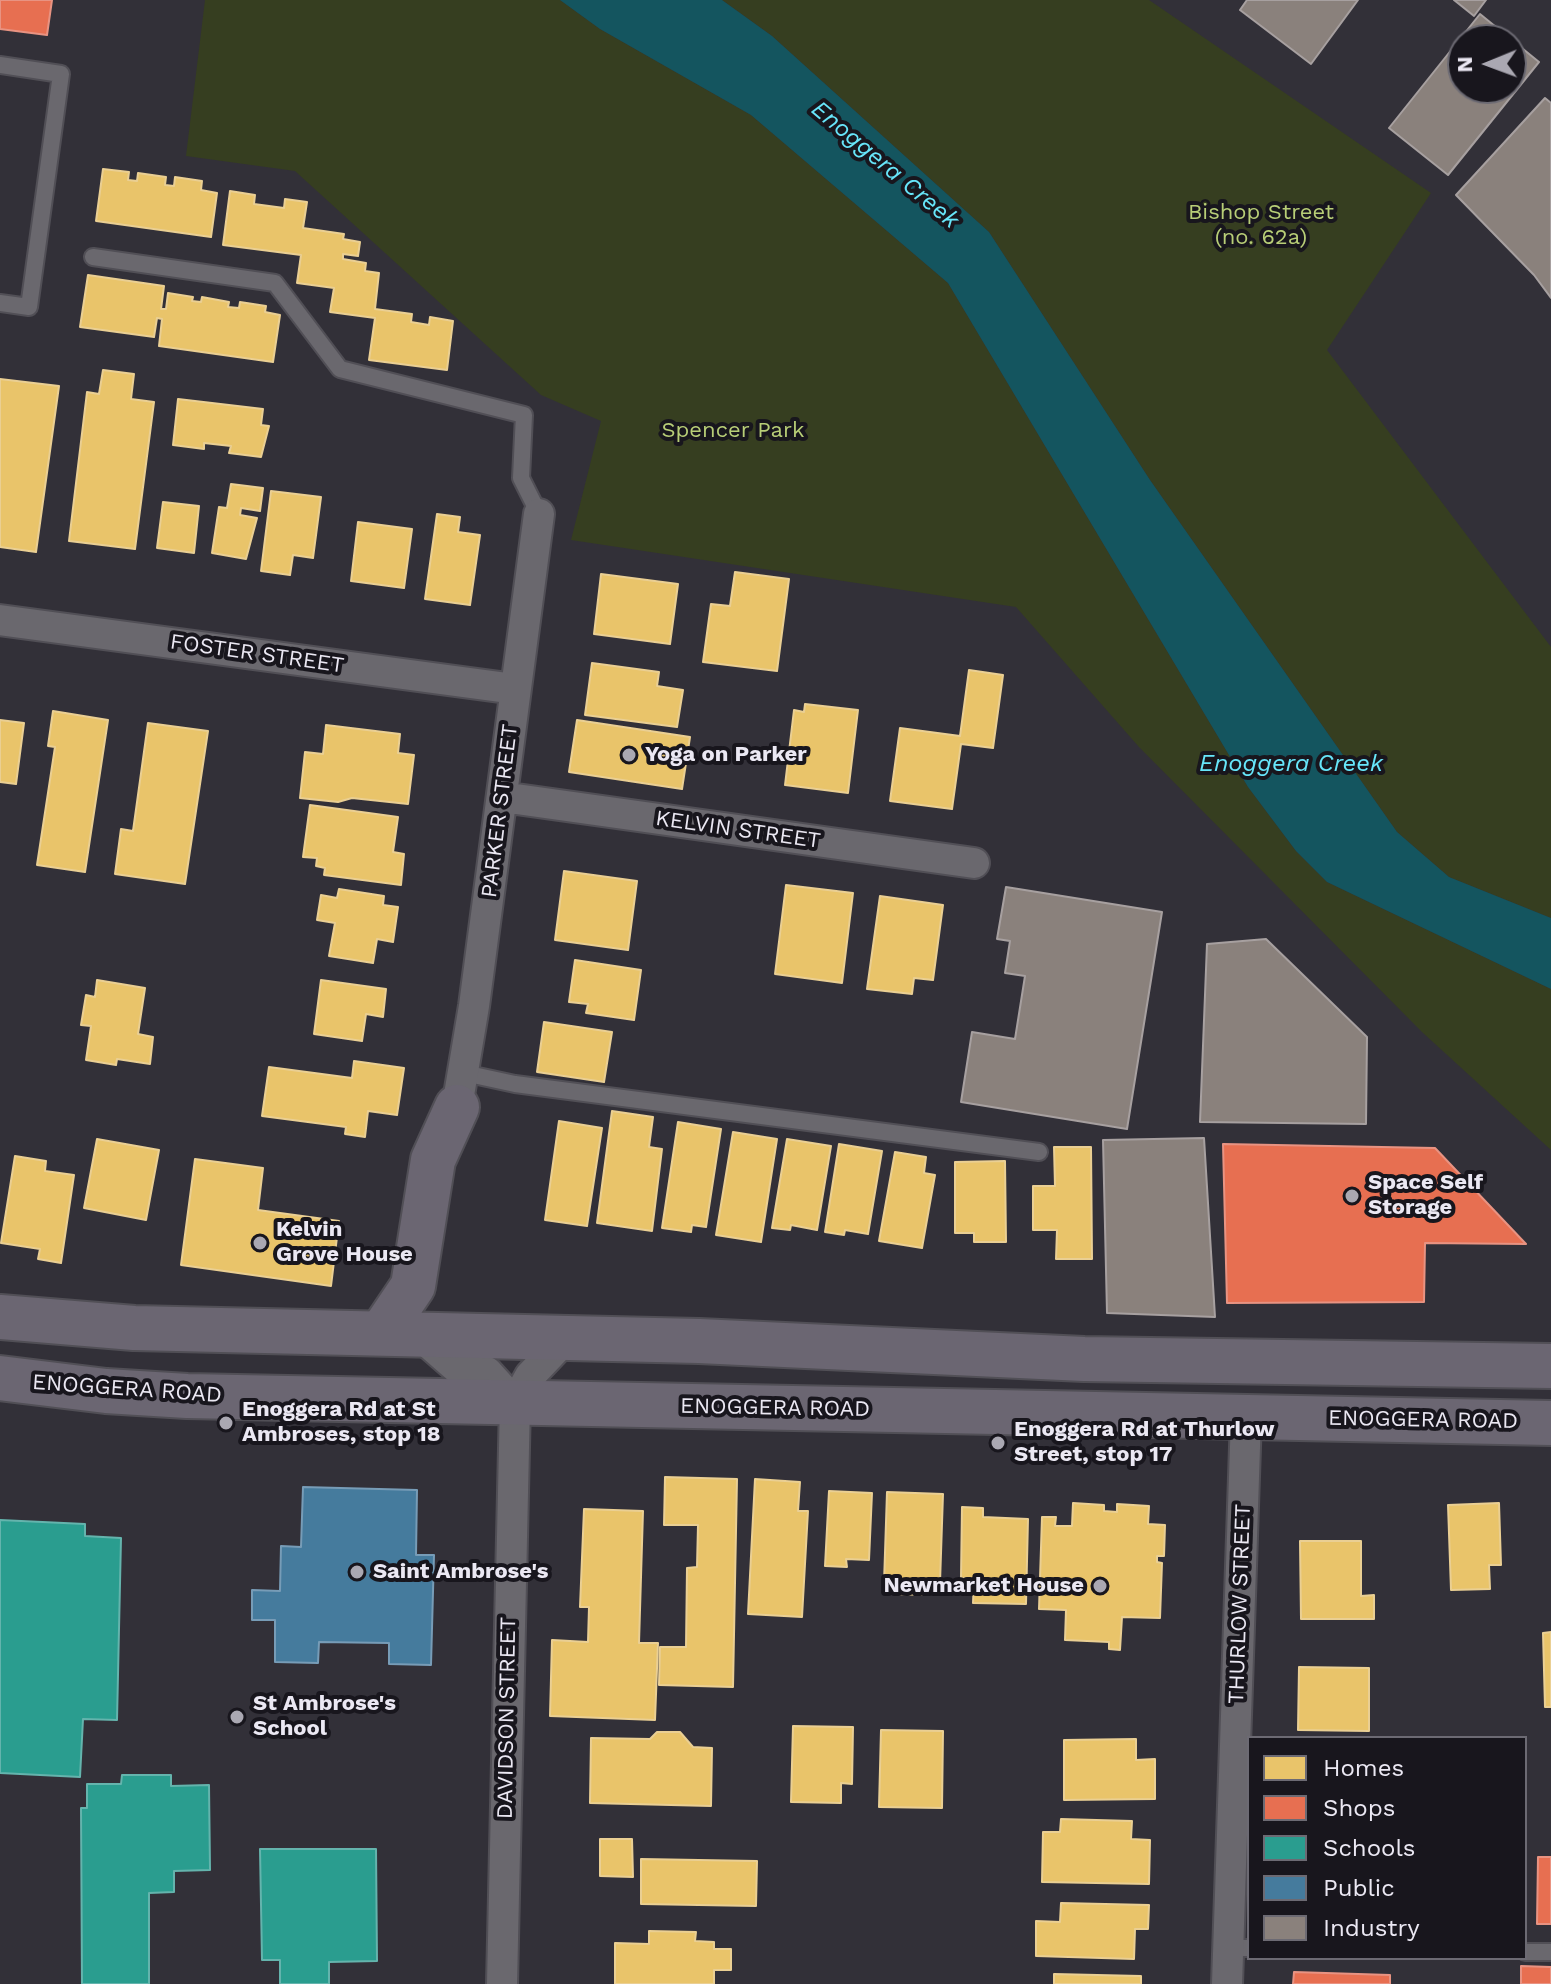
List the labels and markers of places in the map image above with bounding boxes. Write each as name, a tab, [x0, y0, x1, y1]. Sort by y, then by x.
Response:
place label: Yoga on Parker	[645, 742, 807, 768]
marker: Yoga on Parker	[620, 746, 638, 764]
place label: Space Self Storage	[1368, 1170, 1483, 1222]
marker: Space Self Storage	[1343, 1187, 1361, 1205]
place label: Kelvin Grove House	[276, 1217, 413, 1268]
marker: Kelvin Grove House	[251, 1234, 269, 1252]
place label: Enoggera Rd at St Ambroses, stop 18	[242, 1397, 441, 1448]
marker: Enoggera Rd at St Ambroses, stop 18	[217, 1414, 235, 1432]
place label: Enoggera Rd at Thurlow Street, stop 17	[1014, 1417, 1274, 1468]
marker: Enoggera Rd at Thurlow Street, stop 17	[989, 1434, 1007, 1452]
place label: Saint Ambrose's	[373, 1559, 549, 1585]
marker: Saint Ambrose's	[348, 1563, 366, 1581]
place label: Newmarket House	[884, 1573, 1084, 1599]
marker: Newmarket House	[1091, 1577, 1109, 1595]
place label: St Ambrose's School	[253, 1691, 396, 1742]
marker: St Ambrose's School	[228, 1708, 246, 1726]

